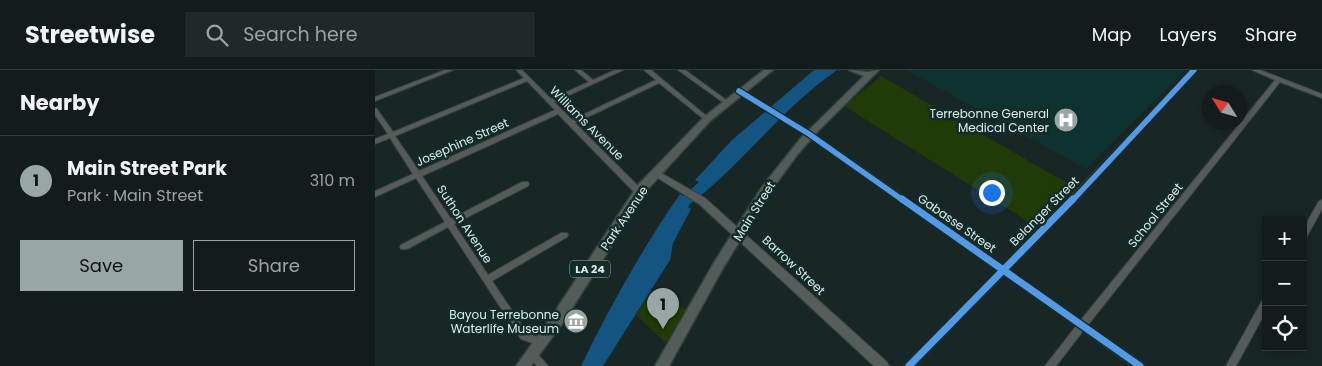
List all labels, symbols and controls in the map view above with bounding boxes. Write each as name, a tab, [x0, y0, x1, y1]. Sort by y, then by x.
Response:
search box	[185, 12, 535, 57]
text: Streetwise	[25, 18, 155, 51]
icon: search	[203, 21, 231, 49]
text: Search here	[243, 21, 358, 48]
text: Map	[1092, 22, 1132, 47]
text: Layers	[1160, 22, 1217, 47]
text: Share	[1245, 22, 1297, 47]
street label: Williams Avenue	[546, 82, 628, 164]
north arrow	[1202, 85, 1247, 130]
text: Nearby	[20, 88, 100, 117]
place label: Terrebonne General Medical Center	[929, 105, 1050, 136]
hospital icon: Terrebonne General Medical Center	[1053, 107, 1079, 133]
street label: Josephine Street	[413, 114, 511, 170]
text: Main Street Park	[67, 155, 227, 182]
text: 1	[33, 169, 39, 192]
text: 310 m	[310, 169, 355, 192]
street label: Belanger Street	[1005, 172, 1083, 250]
street label: Main Street	[729, 178, 779, 244]
street label: School Street	[1124, 179, 1186, 251]
your location	[979, 180, 1005, 206]
street label: Suthon Avenue	[433, 181, 497, 267]
street label: Park Avenue	[596, 183, 652, 253]
text: Park · Main Street	[67, 184, 203, 207]
street label: Gabasse Street	[914, 190, 1000, 256]
map controls	[1262, 216, 1307, 351]
button: +	[1262, 216, 1307, 261]
street label: Barrow Street	[759, 231, 829, 299]
button: Save	[20, 240, 183, 291]
button: Share	[193, 240, 355, 291]
road number: LA 24	[570, 260, 610, 278]
button: −	[1262, 261, 1307, 306]
pin: 1	[647, 288, 679, 329]
place label: Bayou Terrebonne Waterlife Museum	[449, 306, 559, 337]
button: locate	[1262, 306, 1307, 351]
museum icon: Bayou Terrebonne Waterlife Museum	[563, 308, 589, 334]

